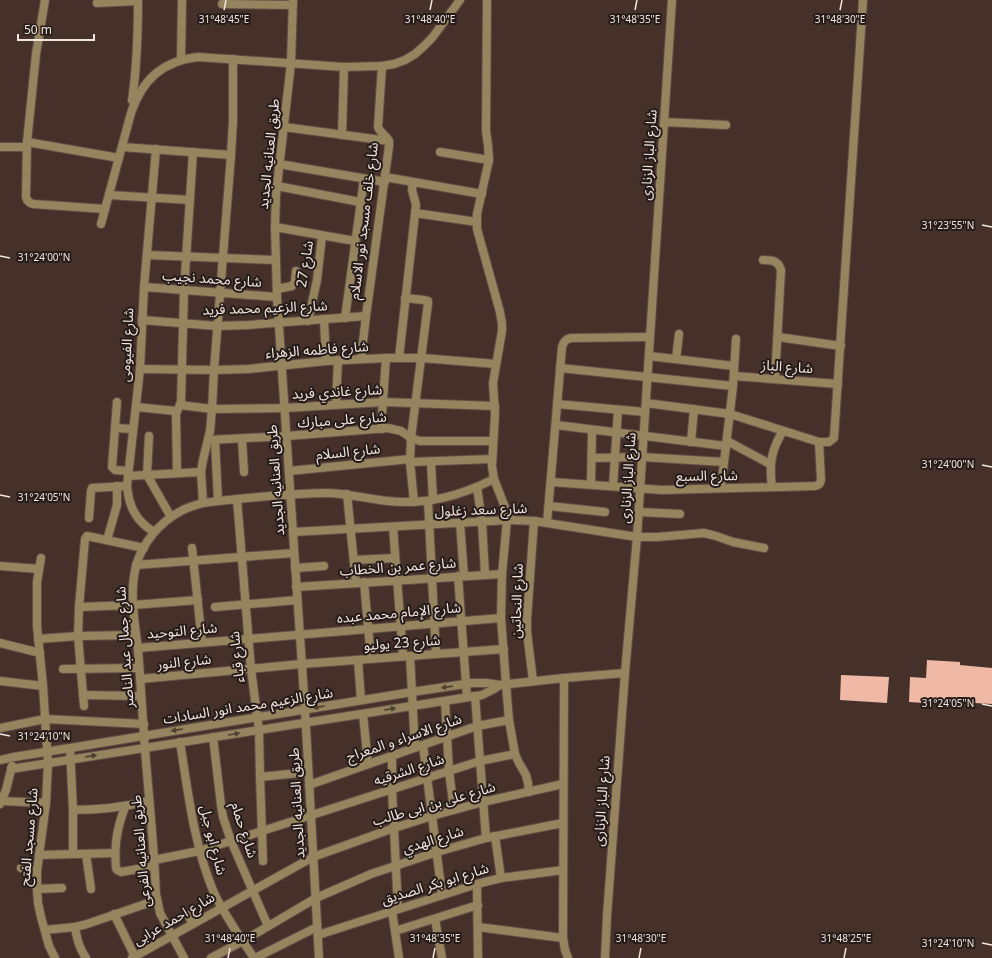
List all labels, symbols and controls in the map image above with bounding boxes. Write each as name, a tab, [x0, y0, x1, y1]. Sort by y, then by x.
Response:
text: 31°48'45"E	[199, 9, 249, 30]
text: 31°48'40"E	[405, 9, 455, 30]
text: 31°48'35"E	[610, 9, 660, 30]
text: 31°48'30"E	[815, 9, 865, 30]
scale bar	[18, 16, 94, 42]
text: 50 m	[24, 18, 52, 43]
street label: طريق العنانيه الجديد	[249, 97, 289, 211]
street label: شارع الباز الزنارى	[631, 108, 667, 202]
street label: شارع خلف مسجد نور الاسلام	[340, 141, 388, 301]
text: 31°23'55"N	[922, 215, 974, 236]
street label: شارع 27	[287, 239, 323, 289]
text: 31°24'00"N	[18, 247, 70, 268]
street label: شارع محمد نجيب	[161, 261, 263, 297]
street label: شارع الزعيم محمد فريد	[202, 291, 328, 325]
street label: شارع الفيومى	[111, 307, 143, 383]
street label: شارع فاطمه الزهراء	[264, 332, 370, 368]
street label: شارع الباز	[759, 351, 814, 383]
street label: شارع غاندي فريد	[291, 375, 383, 409]
street label: شارع على مبارك	[296, 402, 388, 438]
street label: طريق العنانيه الجديد	[258, 423, 294, 537]
street label: شارع الباز الزنارى	[610, 431, 646, 525]
street label: شارع السلام	[314, 434, 382, 470]
text: 31°24'00"N	[922, 454, 974, 475]
street label: شارع السبع	[676, 461, 738, 491]
text: 31°24'05"N	[18, 487, 70, 508]
street label: شارع سعد زغلول	[434, 494, 528, 526]
street label: شارع عمر بن الخطاب	[339, 548, 457, 586]
street label: شارع النحاتين	[501, 563, 533, 639]
street label: شارع جمال عبد الناصر	[106, 585, 144, 710]
street label: شارع الإمام محمد عبده	[336, 593, 462, 633]
street label: شارع التوحيد	[146, 613, 218, 649]
street label: شارع 23 يوليو	[363, 626, 441, 660]
street label: شارع قباء	[220, 630, 254, 684]
street label: شارع النور	[154, 645, 213, 679]
street label: شارع الزعيم محمد انور السادات	[161, 678, 335, 734]
one-way arrow	[441, 684, 453, 690]
text: 31°24'05"N	[922, 693, 974, 714]
one-way arrow	[313, 704, 325, 710]
street label: شارع الاسراء و المعراج	[342, 705, 466, 771]
one-way arrow	[384, 706, 396, 712]
text: 31°24'10"N	[18, 726, 70, 747]
one-way arrow	[171, 728, 183, 734]
one-way arrow	[228, 731, 240, 737]
street label: شارع الشرقيه	[370, 745, 448, 795]
street label: طريق العنانيه الجديد	[280, 747, 314, 859]
one-way arrow	[85, 753, 98, 759]
street label: شارع الباز الزنارى	[584, 754, 620, 848]
street label: شارع على بن ابى طالب	[369, 773, 499, 835]
street label: شارع مسجد الفتح	[10, 787, 48, 887]
street label: طريق العنانيه الفرعى	[122, 794, 160, 908]
street label: شارع حمام	[221, 798, 267, 862]
street label: شارع ابو جبل	[190, 802, 236, 878]
street label: شارع الهدي	[399, 817, 467, 863]
street label: شارع ابو بكر الصديق	[377, 854, 493, 914]
street label: شارع احمد عرابى	[127, 884, 221, 954]
text: 31°48'40"E	[205, 928, 255, 949]
text: 31°48'35"E	[410, 928, 460, 949]
text: 31°48'30"E	[616, 928, 666, 949]
text: 31°48'25"E	[821, 928, 871, 949]
text: 31°24'10"N	[922, 933, 974, 954]

